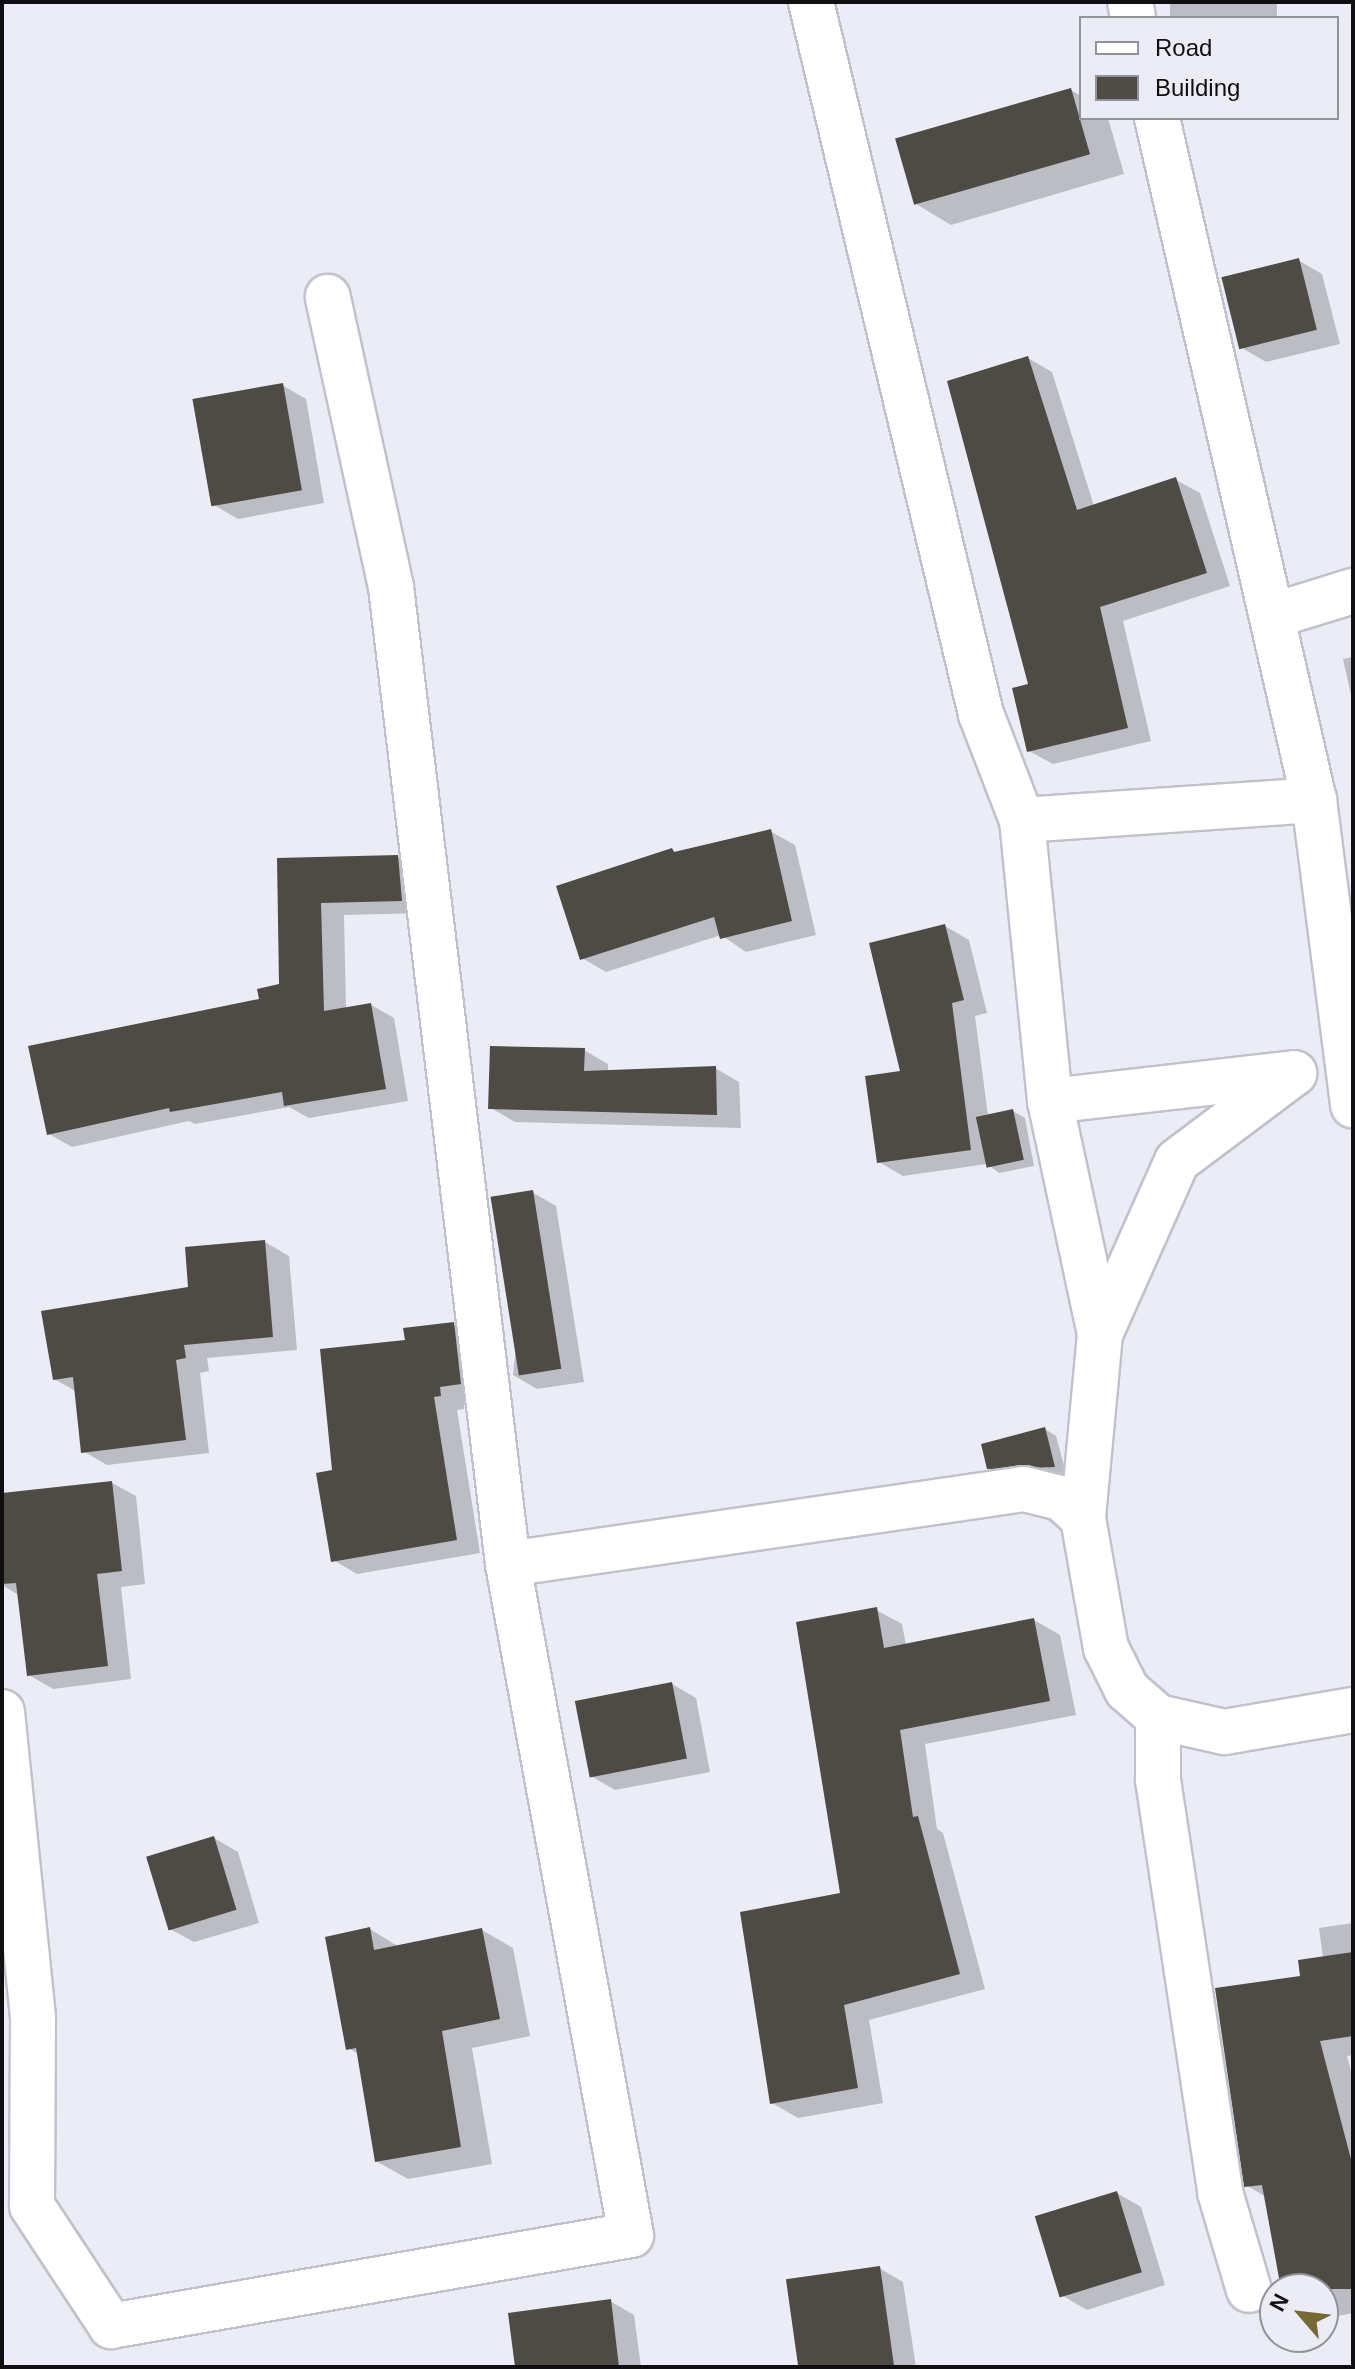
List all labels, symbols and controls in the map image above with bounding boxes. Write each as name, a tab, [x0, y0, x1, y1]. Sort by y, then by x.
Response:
legend	[1079, 16, 1339, 120]
text: Road	[1155, 34, 1212, 61]
text: Building	[1155, 74, 1240, 101]
north arrow	[1259, 2273, 1339, 2353]
text: N	[1264, 2290, 1294, 2315]

